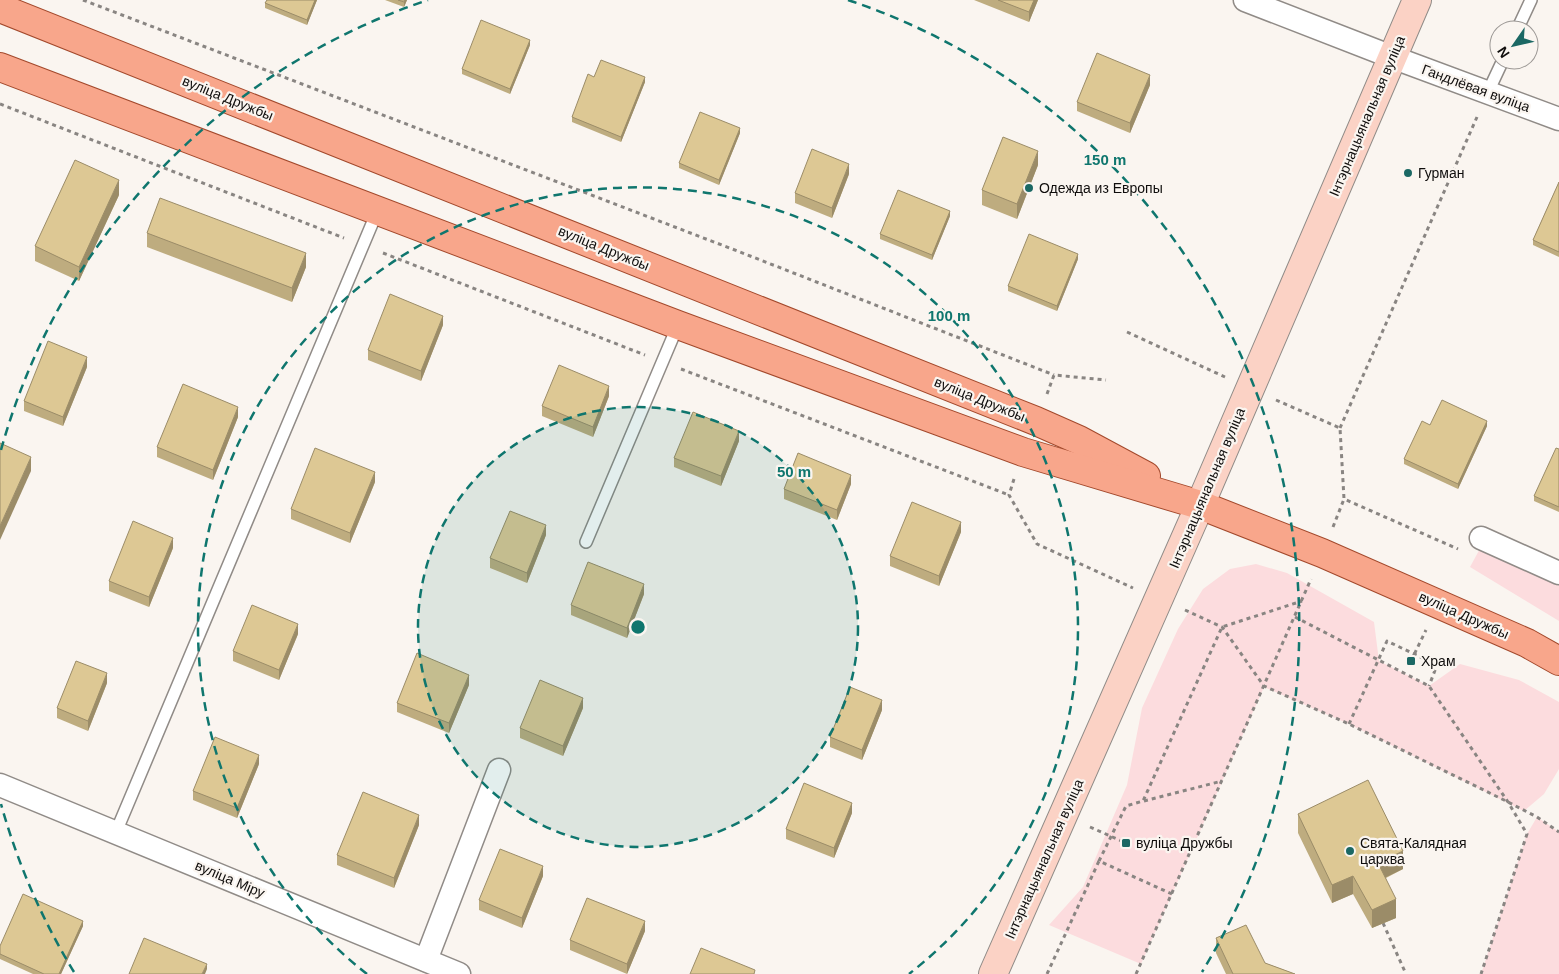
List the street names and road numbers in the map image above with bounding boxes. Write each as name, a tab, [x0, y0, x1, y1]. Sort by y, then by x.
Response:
street label: Інтэрнацыянальная вуліца	[1326, 33, 1408, 199]
street label: Гандлёвая вуліца	[1420, 61, 1532, 115]
street label: вуліца Дружбы	[180, 72, 276, 124]
street label: вуліца Дружбы	[556, 222, 652, 274]
street label: вуліца Дружбы	[932, 373, 1028, 425]
street label: Інтэрнацыянальная вуліца	[1166, 405, 1248, 571]
street label: вуліца Дружбы	[1417, 588, 1511, 642]
street label: Інтэрнацыянальная вуліца	[1002, 777, 1087, 941]
street label: вуліца Міру	[193, 857, 267, 901]

